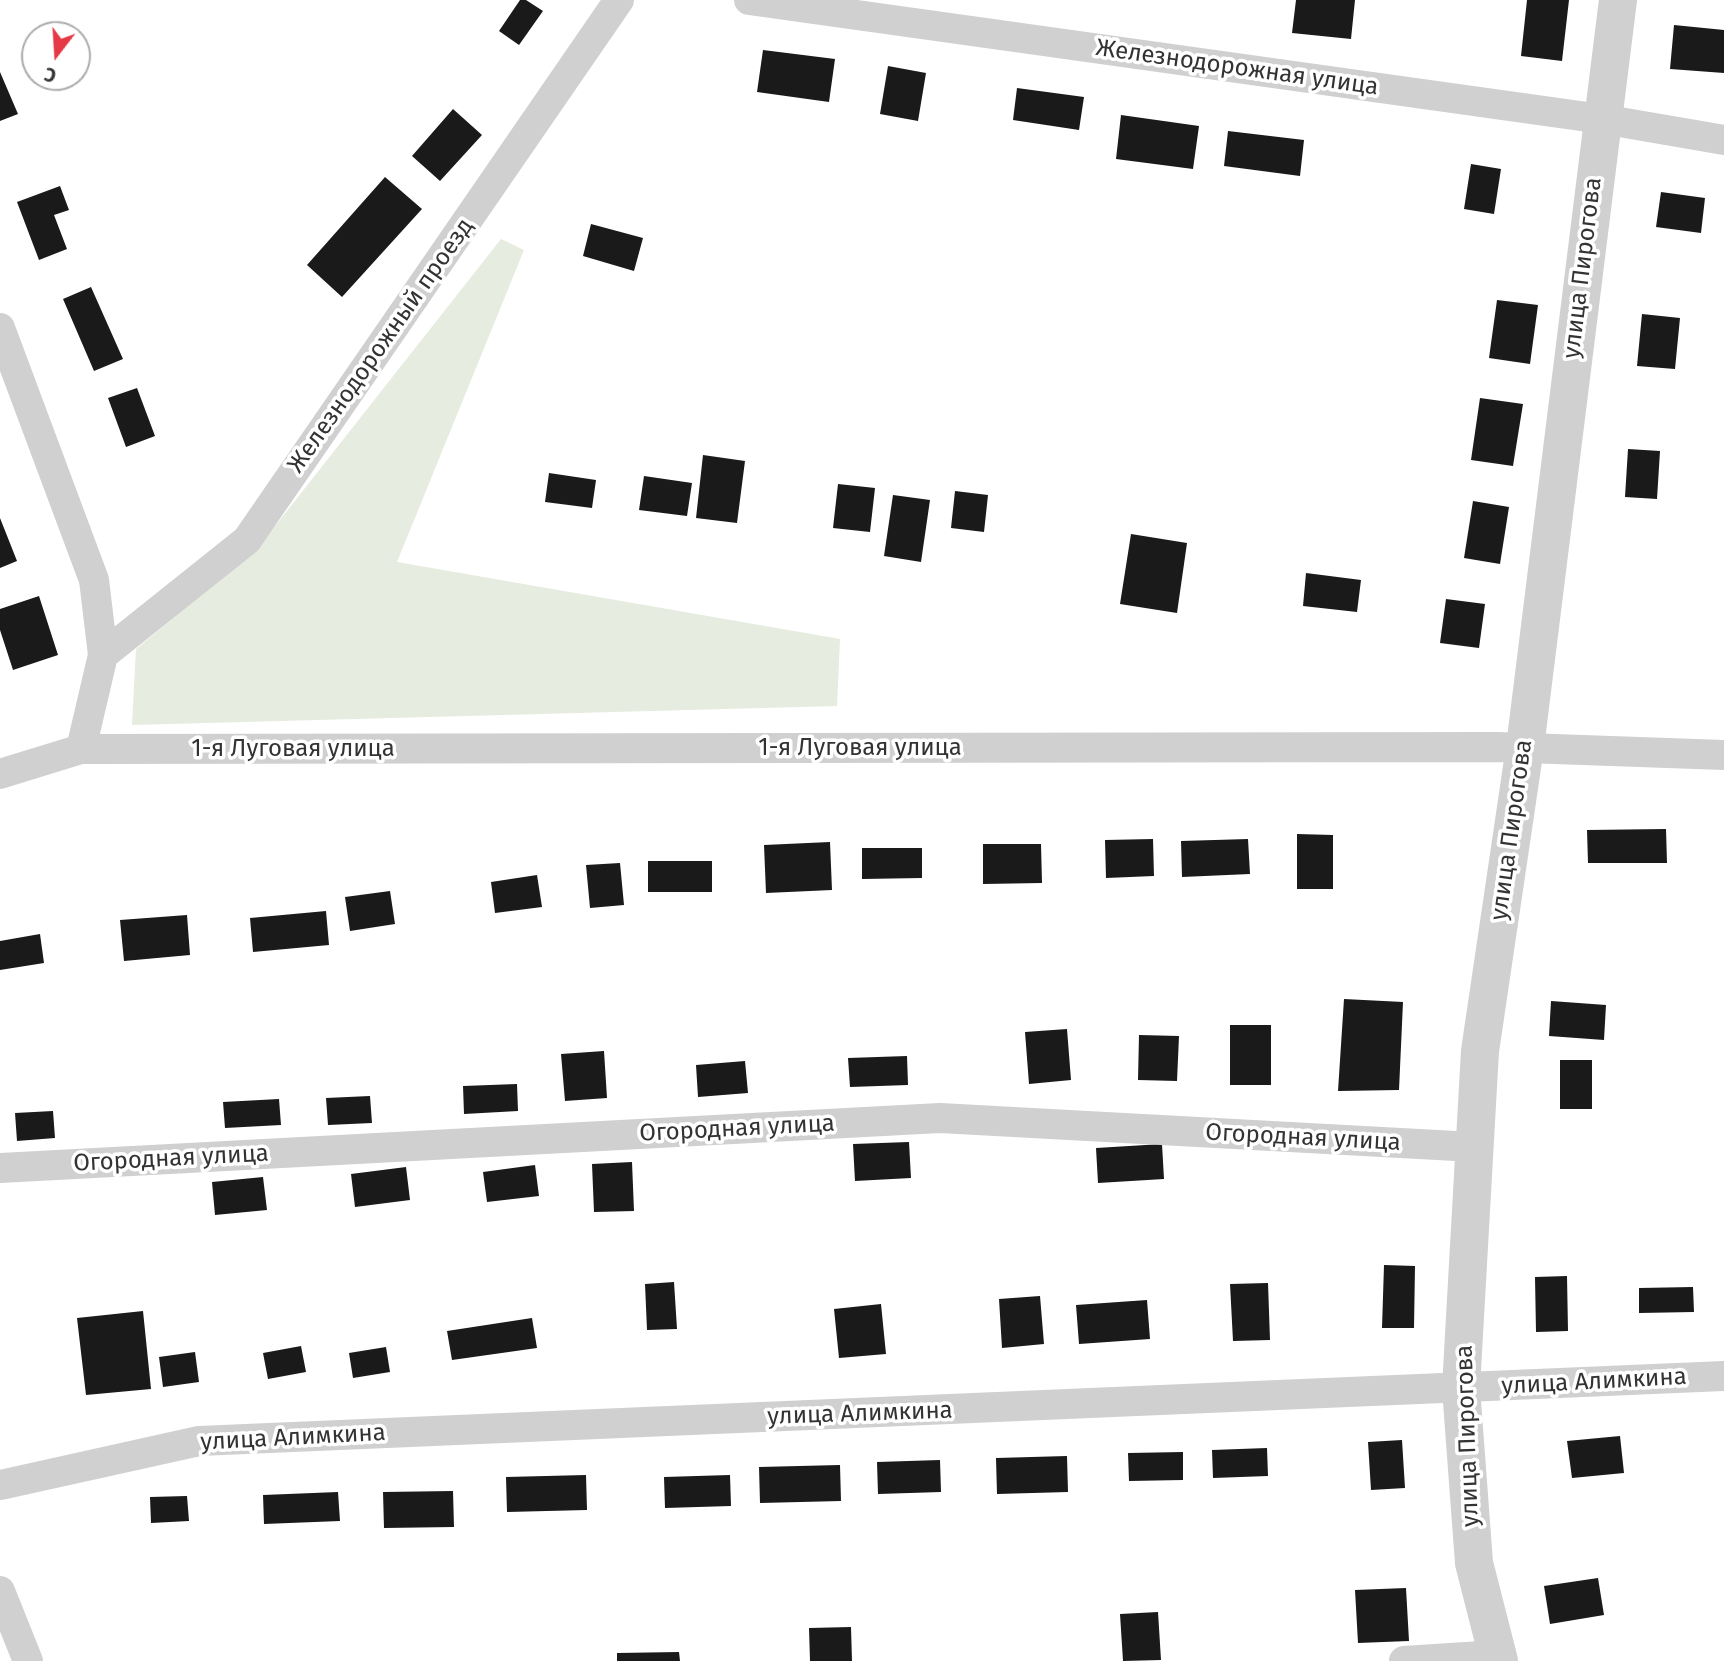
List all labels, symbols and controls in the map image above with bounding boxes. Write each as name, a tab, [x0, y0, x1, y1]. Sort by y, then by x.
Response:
north arrow	[21, 21, 91, 91]
street label: Железнодорожная улица	[1094, 34, 1380, 102]
text: С	[42, 62, 59, 87]
street label: улица Пирогова	[1558, 176, 1608, 360]
street label: Железнодорожный проезд	[282, 213, 480, 479]
street label: 1-я Луговая улица	[758, 734, 962, 762]
street label: 1-я Луговая улица	[191, 735, 395, 763]
street label: улица Пирогова	[1485, 738, 1539, 922]
street label: Огородная улица	[639, 1110, 835, 1148]
street label: Огородная улица	[1205, 1119, 1401, 1157]
street label: Огородная улица	[73, 1140, 269, 1178]
street label: улица Пирогова	[1450, 1344, 1486, 1528]
street label: улица Алимкина	[1501, 1363, 1687, 1401]
street label: улица Алимкина	[767, 1396, 953, 1432]
street label: улица Алимкина	[200, 1419, 386, 1457]

